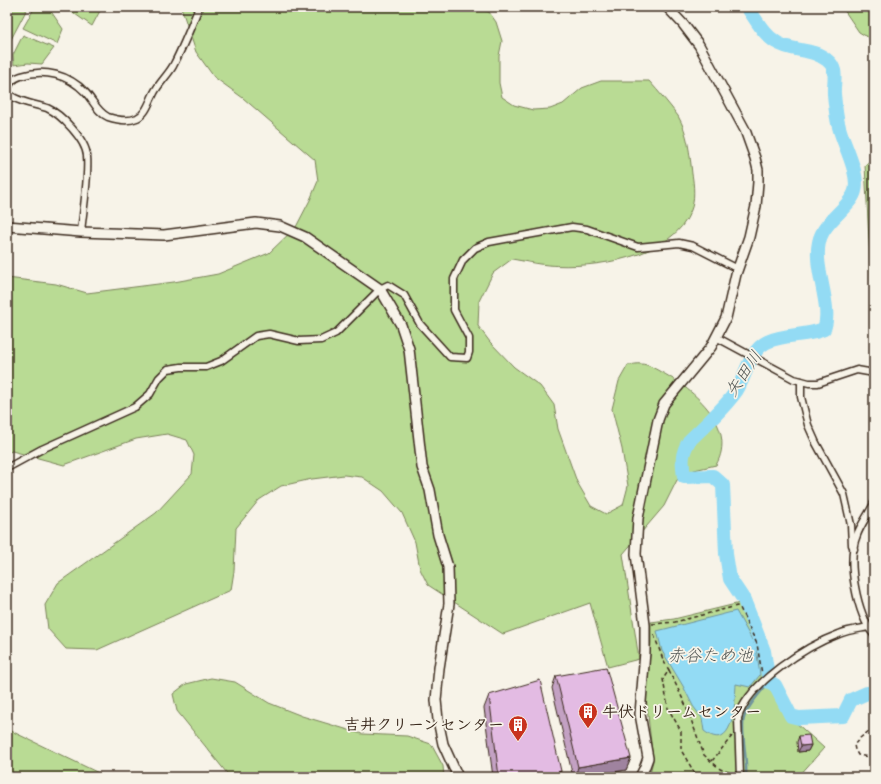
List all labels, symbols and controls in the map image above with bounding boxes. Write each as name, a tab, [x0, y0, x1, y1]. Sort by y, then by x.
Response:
water label: 矢田川	[721, 347, 767, 401]
water label: 赤谷ため池	[668, 645, 753, 667]
building icon: 牛伏ドリームセンター	[577, 701, 599, 729]
place label: 牛伏ドリームセンター	[602, 702, 761, 723]
building icon: 吉井クリーンセンター	[507, 714, 529, 742]
place label: 吉井クリーンセンター	[344, 715, 504, 736]

